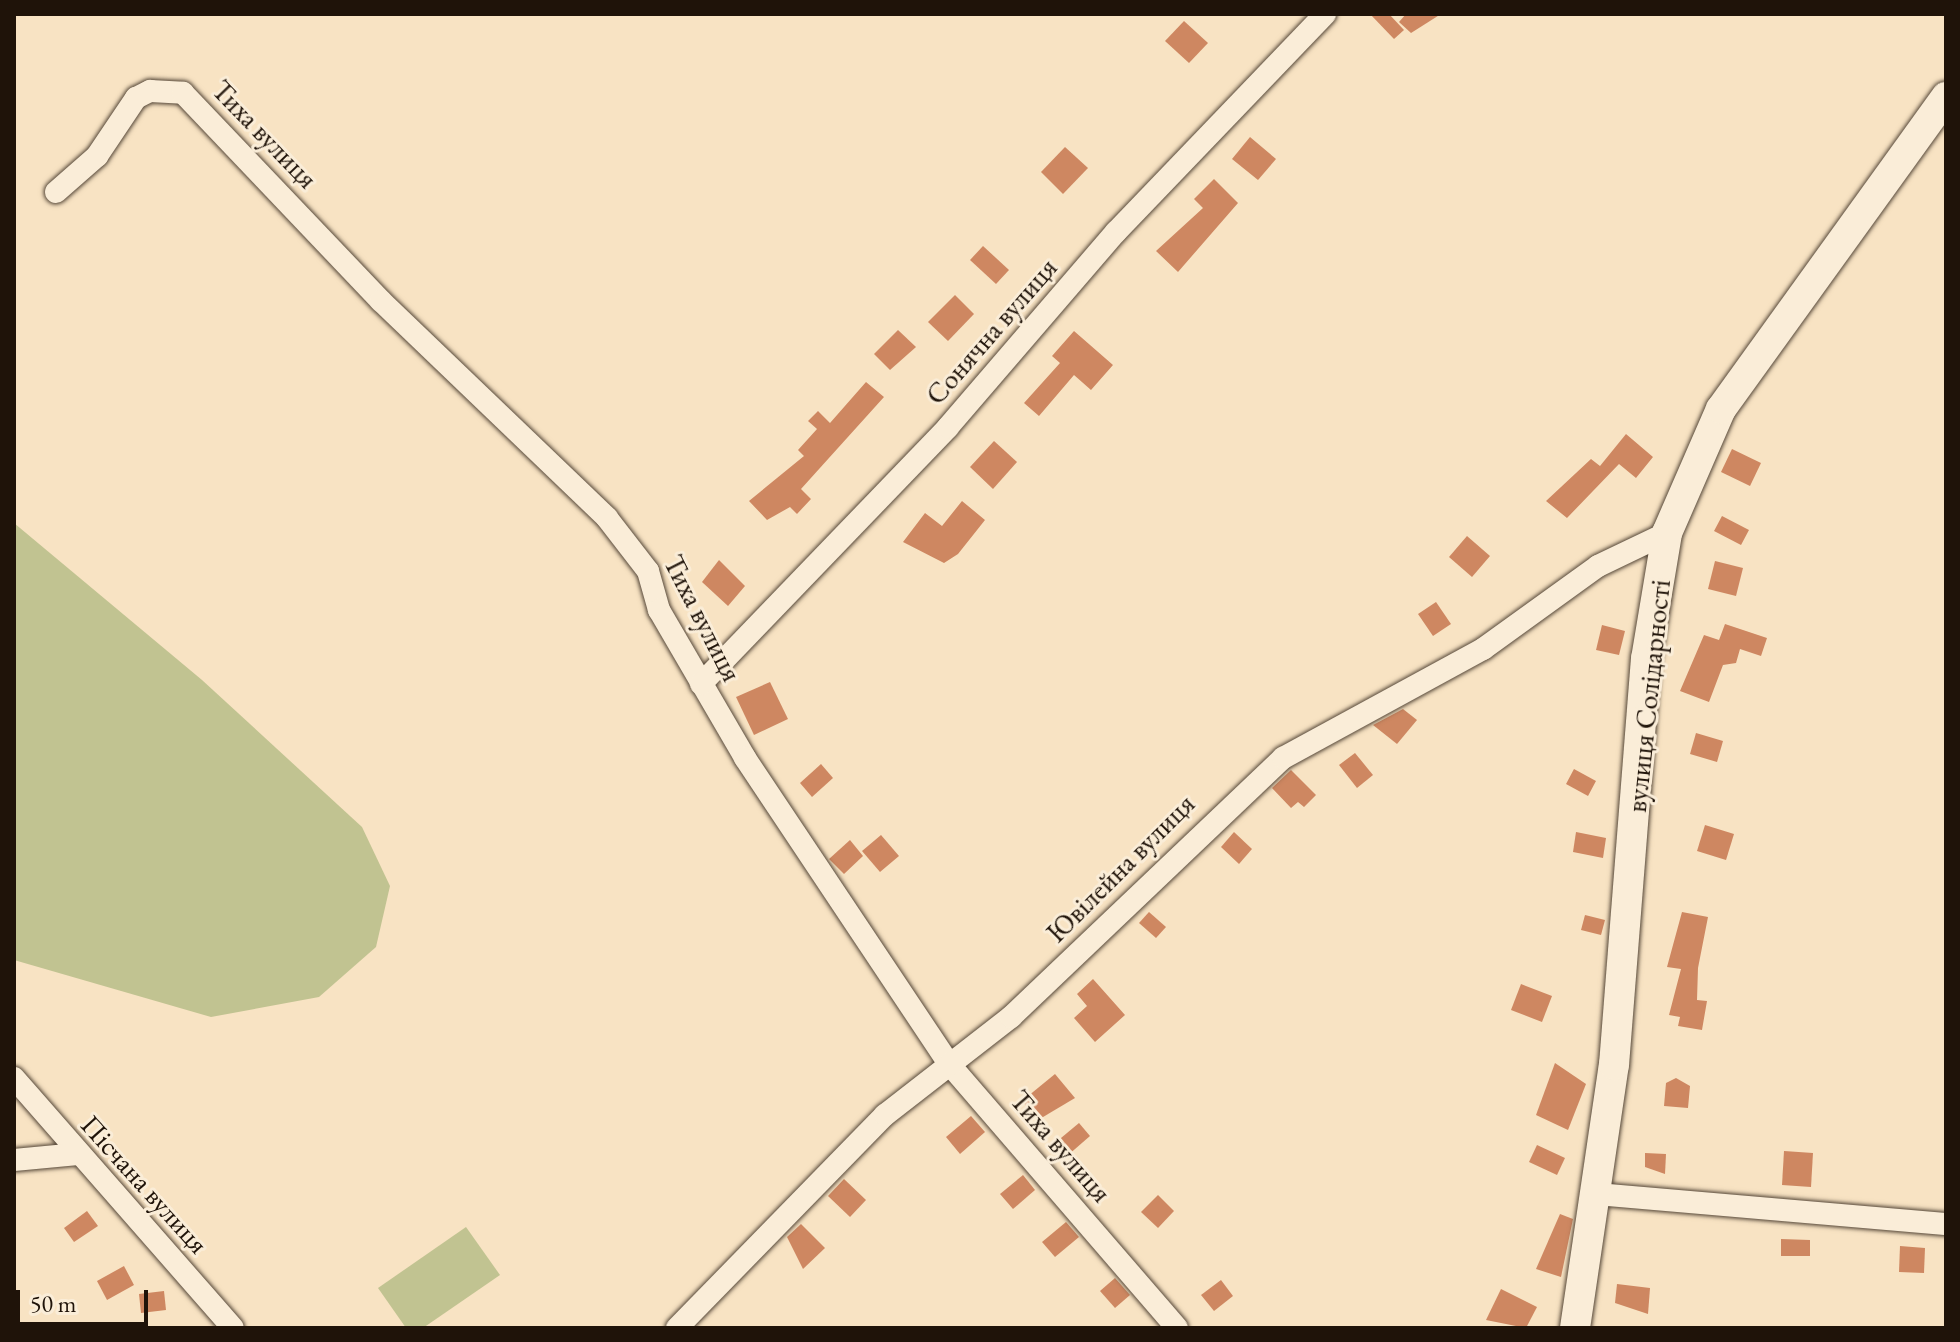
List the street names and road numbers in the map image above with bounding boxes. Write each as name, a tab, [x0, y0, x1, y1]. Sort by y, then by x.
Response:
street label: Тиха вулиця	[205, 73, 325, 195]
street label: Сонячна вулиця	[918, 251, 1064, 411]
street label: Тиха вулиця	[657, 549, 749, 687]
street label: вулиця Солідарності	[1619, 578, 1677, 814]
street label: Ювілейна вулиця	[1039, 787, 1201, 949]
street label: Тиха вулиця	[1003, 1083, 1119, 1209]
street label: Пісчана вулиця	[74, 1108, 216, 1260]

